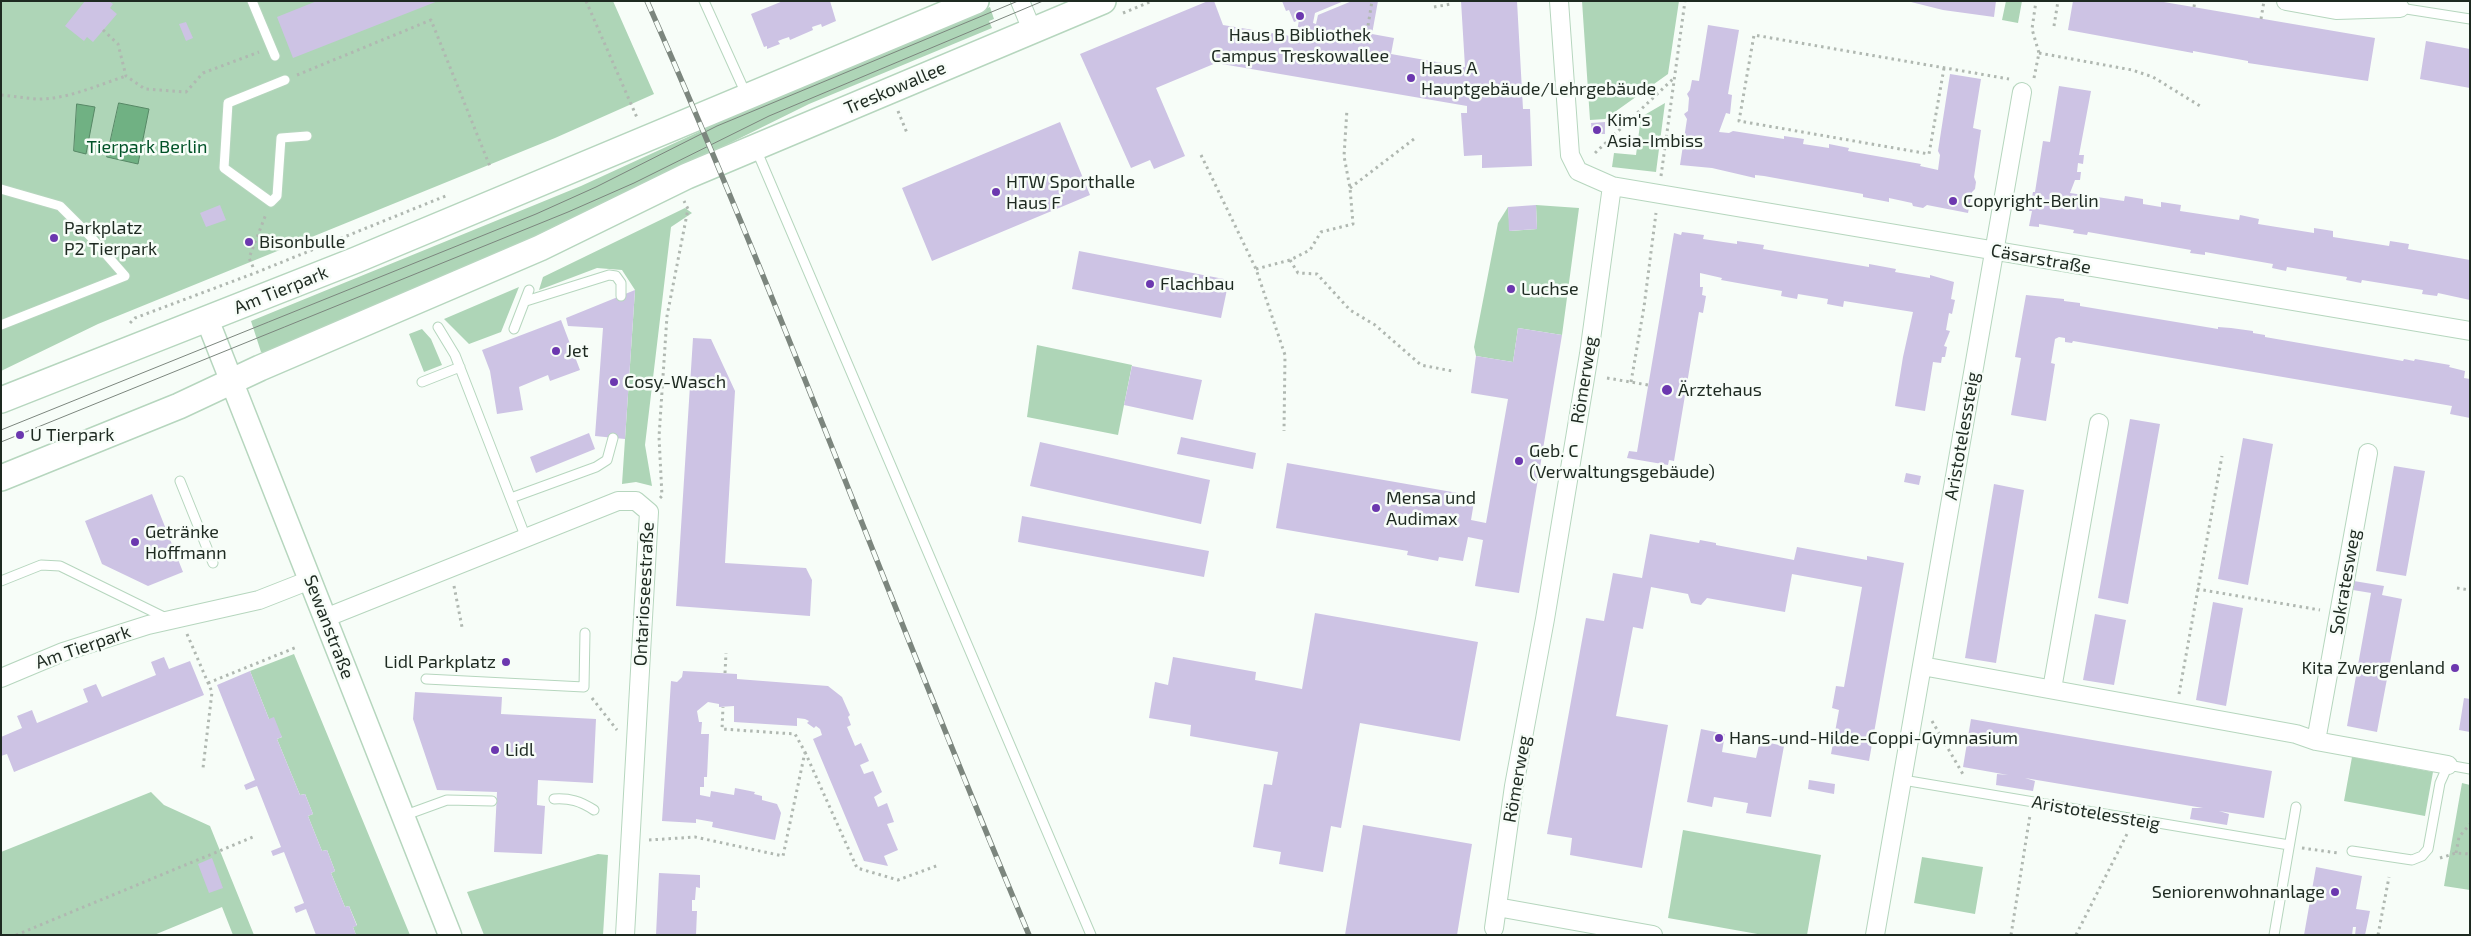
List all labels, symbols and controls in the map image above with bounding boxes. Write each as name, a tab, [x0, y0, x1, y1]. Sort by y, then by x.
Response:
marker: Haus B Bibliothek Campus Treskowallee	[1294, 10, 1306, 22]
place label: Haus B Bibliothek Campus Treskowallee	[1211, 24, 1389, 66]
street label: Treskowallee	[841, 57, 949, 119]
place label: Haus A Hauptgebäude/Lehrgebäude	[1421, 57, 1656, 100]
marker: Haus A Hauptgebäude/Lehrgebäude	[1405, 72, 1417, 84]
place label: Kim's Asia-Imbiss	[1607, 109, 1703, 152]
marker: Kim's Asia-Imbiss	[1591, 124, 1603, 136]
park label: Tierpark Berlin	[87, 136, 207, 158]
place label: HTW Sporthalle Haus F	[1006, 171, 1135, 213]
marker: HTW Sporthalle Haus F	[990, 186, 1002, 198]
place label: Copyright-Berlin	[1963, 190, 2099, 212]
marker: Copyright-Berlin	[1947, 195, 1959, 207]
place label: Parkplatz P2 Tierpark	[64, 217, 157, 260]
place label: Bisonbulle	[259, 231, 345, 253]
marker: Parkplatz P2 Tierpark	[48, 232, 60, 244]
marker: Bisonbulle	[243, 236, 255, 248]
street label: Cäsarstraße	[1989, 240, 2093, 278]
street label: Am Tierpark	[231, 261, 331, 319]
place label: Flachbau	[1160, 273, 1235, 295]
marker: Flachbau	[1144, 278, 1156, 290]
place label: Luchse	[1521, 278, 1579, 300]
marker: Luchse	[1505, 283, 1517, 295]
street label: Römerweg	[1566, 335, 1602, 425]
place label: Jet	[566, 340, 589, 362]
marker: Jet	[550, 345, 562, 357]
street label: Aristotelessteig	[1940, 370, 1984, 502]
place label: Cosy-Wasch	[624, 371, 726, 393]
marker: Cosy-Wasch	[608, 376, 620, 388]
place label: Ärztehaus	[1678, 379, 1762, 401]
marker: Ärztehaus	[1660, 383, 1674, 397]
place label: U Tierpark	[30, 424, 115, 446]
marker: U Tierpark	[14, 429, 26, 441]
place label: Geb. C (Verwaltungsgebäude)	[1529, 440, 1715, 482]
marker: Geb. C (Verwaltungsgebäude)	[1513, 455, 1525, 467]
place label: Mensa und Audimax	[1386, 487, 1476, 530]
marker: Mensa und Audimax	[1370, 502, 1382, 514]
place label: Getränke Hoffmann	[145, 521, 227, 564]
street label: Ontarioseestraße	[629, 521, 659, 667]
street label: Sokratesweg	[2325, 528, 2365, 636]
marker: Getränke Hoffmann	[129, 536, 141, 548]
street label: Sewanstraße	[299, 572, 359, 682]
street label: Am Tierpark	[32, 621, 134, 673]
place label: Lidl Parkplatz	[384, 651, 496, 673]
marker: Lidl Parkplatz	[500, 656, 512, 668]
place label: Kita Zwergenland	[2301, 657, 2445, 679]
marker: Kita Zwergenland	[2449, 662, 2461, 674]
place label: Hans-und-Hilde-Coppi-Gymnasium	[1729, 727, 2018, 749]
marker: Hans-und-Hilde-Coppi-Gymnasium	[1713, 732, 1725, 744]
street label: Römerweg	[1499, 734, 1535, 824]
place label: Lidl	[505, 739, 534, 761]
marker: Lidl	[489, 744, 501, 756]
street label: Aristotelessteig	[2030, 791, 2162, 835]
place label: Seniorenwohnanlage	[2152, 881, 2325, 903]
marker: Seniorenwohnanlage	[2329, 886, 2341, 898]

